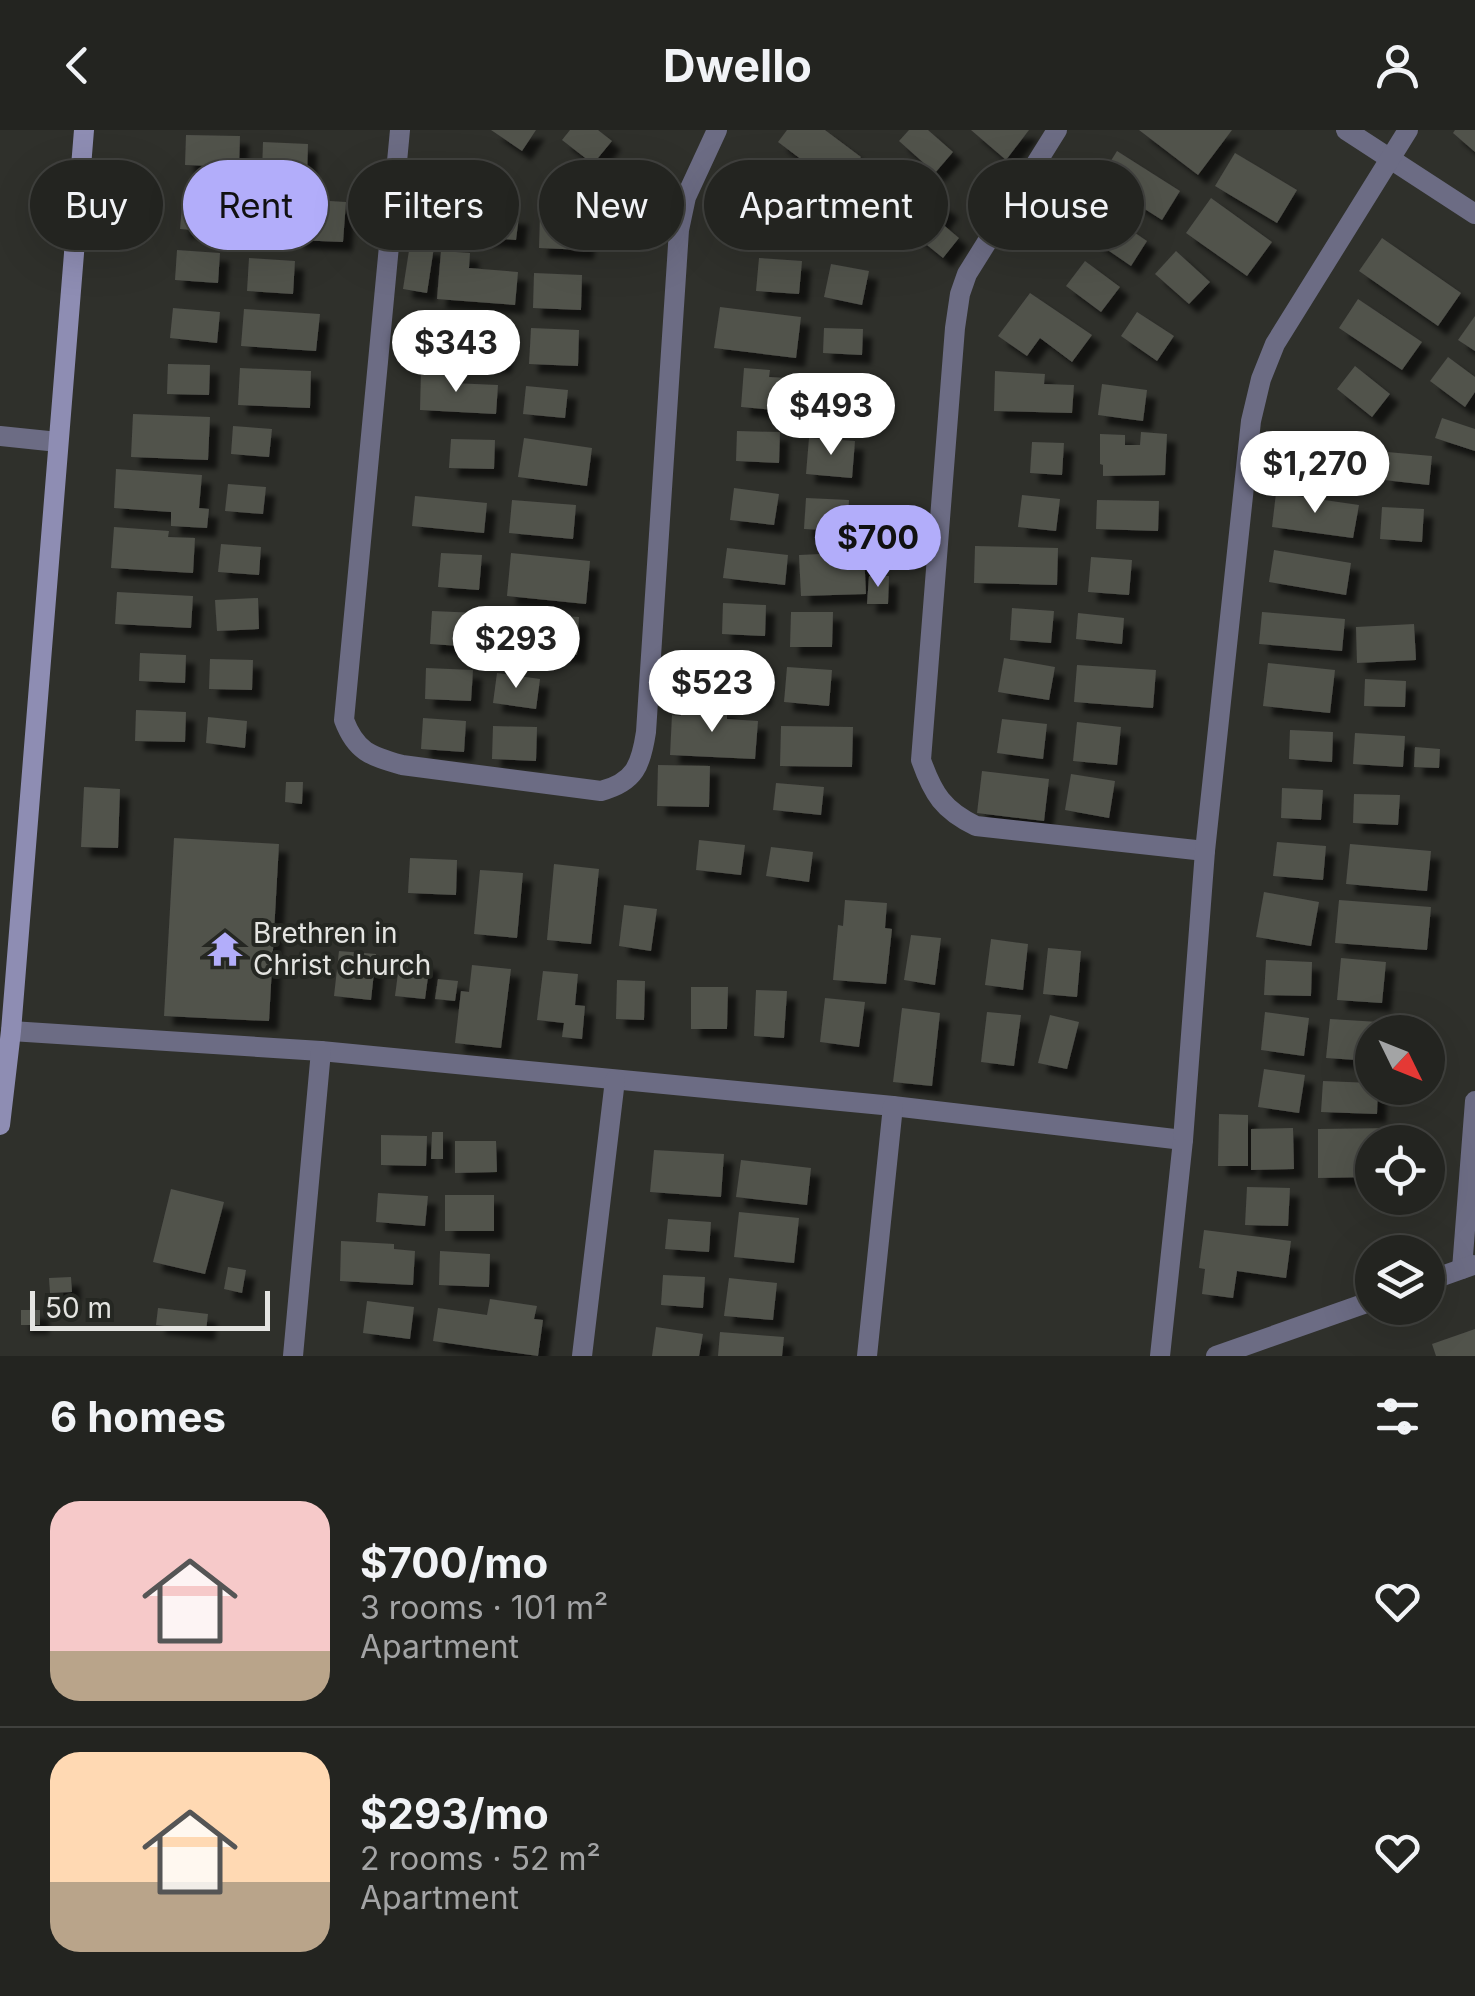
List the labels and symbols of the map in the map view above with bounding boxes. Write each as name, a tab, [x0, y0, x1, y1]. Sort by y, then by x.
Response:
pin: $343	[397, 310, 515, 395]
pin: $493	[772, 373, 890, 458]
pin: $1,270	[1234, 431, 1396, 516]
pin: $700	[819, 505, 937, 590]
pin: $293	[457, 606, 575, 691]
pin: $523	[653, 650, 771, 735]
place label: Brethren in Christ church	[253, 916, 431, 982]
temple icon: Brethren in Christ church	[206, 930, 244, 968]
north arrow	[1355, 1015, 1445, 1105]
scale bar	[30, 1286, 270, 1330]

